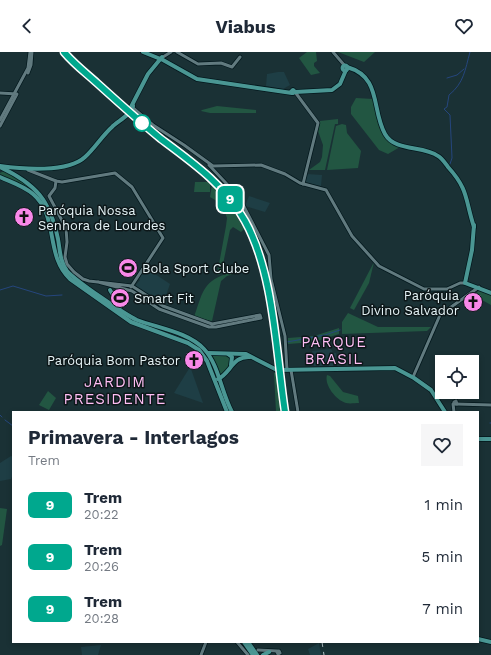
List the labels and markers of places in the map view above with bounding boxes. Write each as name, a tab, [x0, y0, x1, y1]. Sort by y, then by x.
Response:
unlabelled marker	[133, 114, 151, 132]
place label: Paróquia Nossa Senhora de Lourdes	[38, 203, 166, 233]
church icon: Paróquia Nossa Senhora de Lourdes	[13, 206, 35, 228]
sports icon: Bola Sport Clube	[117, 257, 139, 279]
place label: Bola Sport Clube	[142, 261, 249, 276]
sports icon: Smart Fit	[109, 287, 131, 309]
place label: Paróquia Divino Salvador	[361, 288, 460, 318]
place label: Smart Fit	[134, 291, 194, 306]
church icon: Paróquia Divino Salvador	[462, 291, 484, 313]
church icon: Paróquia Bom Pastor	[183, 349, 205, 371]
place label: Paróquia Bom Pastor	[47, 353, 180, 368]

